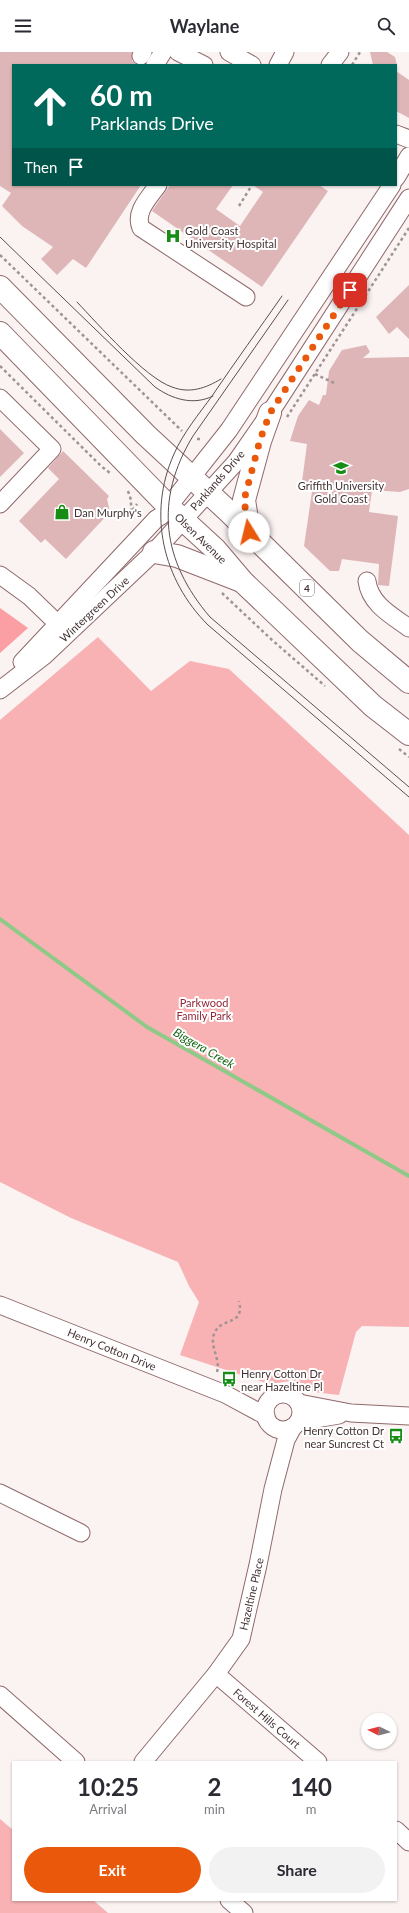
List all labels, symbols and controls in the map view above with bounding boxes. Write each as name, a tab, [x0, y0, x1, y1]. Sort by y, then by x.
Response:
icon: menu	[12, 15, 34, 37]
text: Waylane	[170, 15, 239, 37]
icon: search	[375, 15, 397, 37]
text: 60 m	[90, 78, 153, 112]
icon: ahead	[24, 80, 76, 132]
text: Parklands Drive	[90, 112, 214, 134]
icon: arrive	[65, 156, 87, 178]
text: Then	[24, 158, 57, 176]
place label: Gold Coast University Hospital	[185, 224, 277, 250]
hospital icon: Gold Coast University Hospital	[164, 227, 182, 245]
pin	[333, 273, 367, 307]
icon: arrive	[339, 279, 361, 301]
street label: Parklands Drive	[187, 447, 247, 513]
school or university icon: Griffith University Gold Coast	[332, 459, 350, 477]
place label: Griffith University Gold Coast	[298, 479, 384, 505]
shop icon: Dan Murphy's	[53, 503, 71, 521]
place label: Dan Murphy's	[74, 506, 142, 519]
street label: Olsen Avenue	[172, 510, 230, 566]
position arrow	[228, 511, 270, 553]
street label: Wintergreen Drive	[57, 573, 131, 644]
road number: 4	[300, 580, 314, 596]
park label: Parkwood Family Park	[177, 996, 232, 1022]
water label: Biggera Creek	[171, 1024, 238, 1072]
street label: Henry Cotton Drive	[66, 1325, 158, 1373]
place label: Henry Cotton Dr near Hazeltine Pl	[241, 1367, 323, 1393]
bus stop icon: Henry Cotton Dr near Hazeltine Pl	[220, 1370, 238, 1388]
place label: Henry Cotton Dr near Suncrest Ct	[303, 1424, 384, 1450]
bus stop icon: Henry Cotton Dr near Suncrest Ct	[387, 1427, 405, 1445]
street label: Hazeltine Place	[236, 1556, 266, 1632]
street label: Forest Hills Court	[231, 1685, 303, 1751]
north arrow	[361, 1713, 397, 1749]
map controls	[361, 1713, 397, 1749]
text: 10:25	[77, 1772, 139, 1801]
text: 2	[208, 1772, 222, 1801]
text: 140	[290, 1772, 332, 1801]
text: Arrival	[89, 1801, 127, 1817]
text: min	[204, 1801, 225, 1817]
text: m	[306, 1801, 316, 1817]
button: Exit	[24, 1847, 201, 1893]
button: Share	[209, 1847, 385, 1893]

